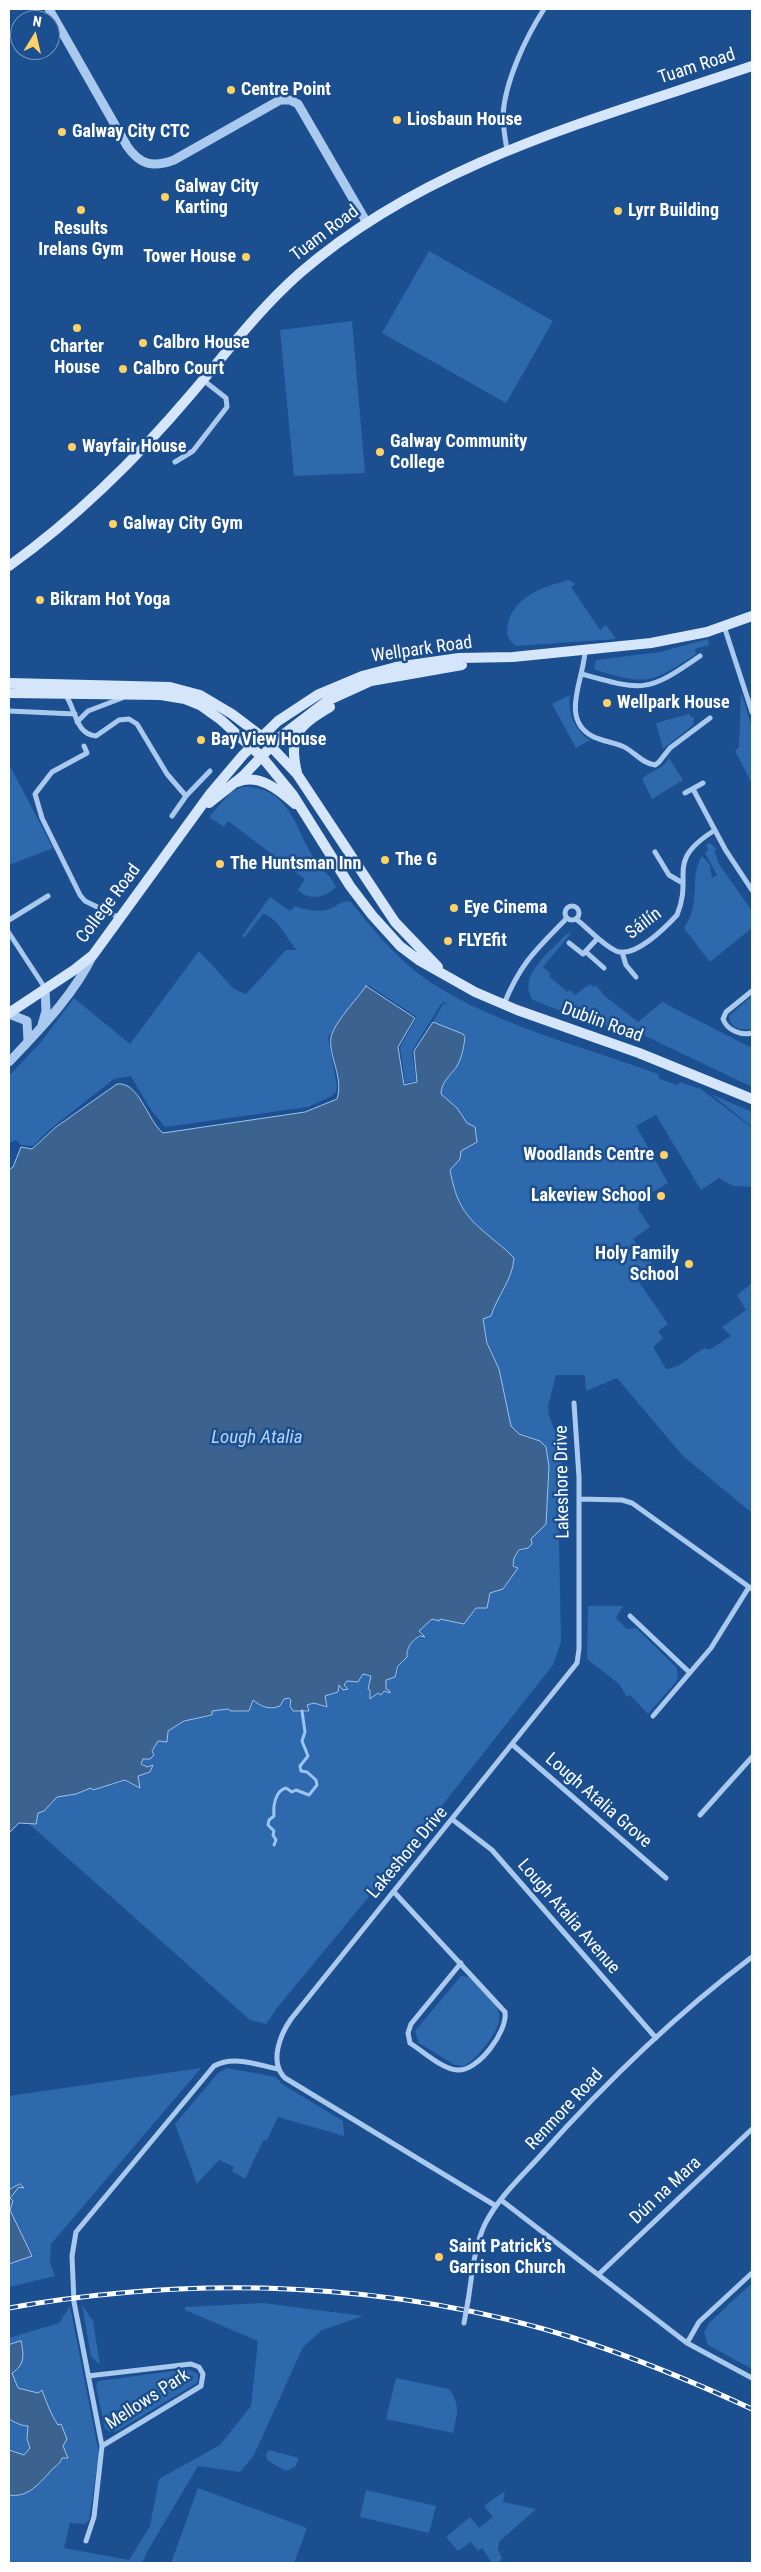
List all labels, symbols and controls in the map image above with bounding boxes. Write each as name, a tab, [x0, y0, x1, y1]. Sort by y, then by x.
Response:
north arrow	[10, 10, 60, 60]
text: N	[32, 13, 43, 30]
street label: Tuam Road	[656, 44, 738, 90]
place label: Centre Point	[241, 79, 331, 101]
marker: Centre Point	[225, 84, 237, 96]
place label: Liosbaun House	[407, 109, 522, 131]
marker: Liosbaun House	[391, 114, 403, 126]
place label: Galway City CTC	[72, 121, 190, 143]
marker: Galway City CTC	[56, 126, 68, 138]
place label: Galway City Karting	[175, 176, 259, 218]
marker: Galway City Karting	[159, 191, 171, 203]
place label: Lyrr Building	[628, 200, 719, 222]
street label: Tuam Road	[287, 201, 363, 267]
marker: Results Irelans Gym	[75, 204, 87, 216]
marker: Lyrr Building	[612, 205, 624, 217]
place label: Results Irelans Gym	[38, 218, 124, 260]
place label: Tower House	[143, 246, 236, 268]
marker: Tower House	[240, 251, 252, 263]
marker: Charter House	[71, 322, 83, 334]
place label: Calbro House	[153, 332, 250, 354]
place label: Charter House	[50, 336, 104, 378]
marker: Calbro House	[137, 337, 149, 349]
place label: Calbro Court	[133, 358, 224, 380]
marker: Calbro Court	[117, 363, 129, 375]
place label: Galway Community College	[390, 431, 527, 474]
place label: Wayfair House	[82, 436, 186, 458]
marker: Wayfair House	[66, 441, 78, 453]
marker: Galway Community College	[374, 446, 386, 458]
place label: Galway City Gym	[123, 513, 243, 535]
marker: Galway City Gym	[107, 518, 119, 530]
place label: Bikram Hot Yoga	[50, 589, 170, 611]
marker: Bikram Hot Yoga	[34, 594, 46, 606]
street label: Wellpark Road	[370, 632, 474, 668]
place label: Wellpark House	[617, 692, 730, 714]
marker: Wellpark House	[601, 697, 613, 709]
place label: Bay View House	[211, 729, 326, 751]
marker: Bay View House	[195, 734, 207, 746]
place label: The G	[395, 849, 437, 871]
place label: The Huntsman Inn	[230, 853, 361, 875]
marker: The G	[379, 854, 391, 866]
marker: The Huntsman Inn	[214, 858, 226, 870]
street label: College Road	[72, 860, 146, 948]
place label: Eye Cinema	[464, 897, 547, 919]
marker: Eye Cinema	[448, 902, 460, 914]
street label: Sáilín	[622, 904, 666, 944]
place label: FLYEfit	[458, 930, 507, 952]
marker: FLYEfit	[442, 935, 454, 947]
street label: Dublin Road	[558, 998, 646, 1048]
place label: Woodlands Centre	[523, 1144, 654, 1166]
marker: Woodlands Centre	[658, 1149, 670, 1161]
place label: Lakeview School	[531, 1185, 651, 1207]
marker: Lakeview School	[655, 1190, 667, 1202]
place label: Holy Family School	[595, 1243, 679, 1286]
marker: Holy Family School	[683, 1258, 695, 1270]
street label: Lakeshore Drive	[551, 1425, 575, 1539]
water label: Lough Atalia	[211, 1427, 303, 1449]
street label: Lough Atalia Grove	[540, 1749, 656, 1853]
street label: Lakeshore Drive	[363, 1803, 453, 1903]
street label: Lough Atalia Avenue	[512, 1855, 624, 1979]
street label: Renmore Road	[522, 2065, 608, 2155]
street label: Dún na Mara	[626, 2153, 706, 2229]
place label: Saint Patrick's Garrison Church	[449, 2236, 566, 2278]
marker: Saint Patrick's Garrison Church	[433, 2251, 445, 2263]
street label: Mellows Park	[102, 2365, 194, 2435]

